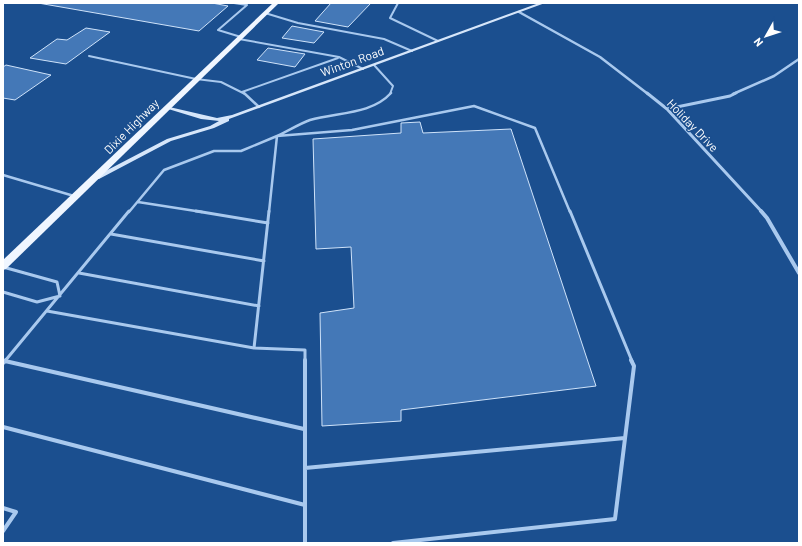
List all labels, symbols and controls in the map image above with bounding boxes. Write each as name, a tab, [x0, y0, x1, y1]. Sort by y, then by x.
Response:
north arrow	[746, 16, 786, 56]
text: N	[750, 36, 765, 50]
street label: Winton Road	[319, 43, 385, 79]
street label: Dixie Highway	[101, 95, 162, 156]
street label: Holiday Drive	[665, 96, 721, 154]

